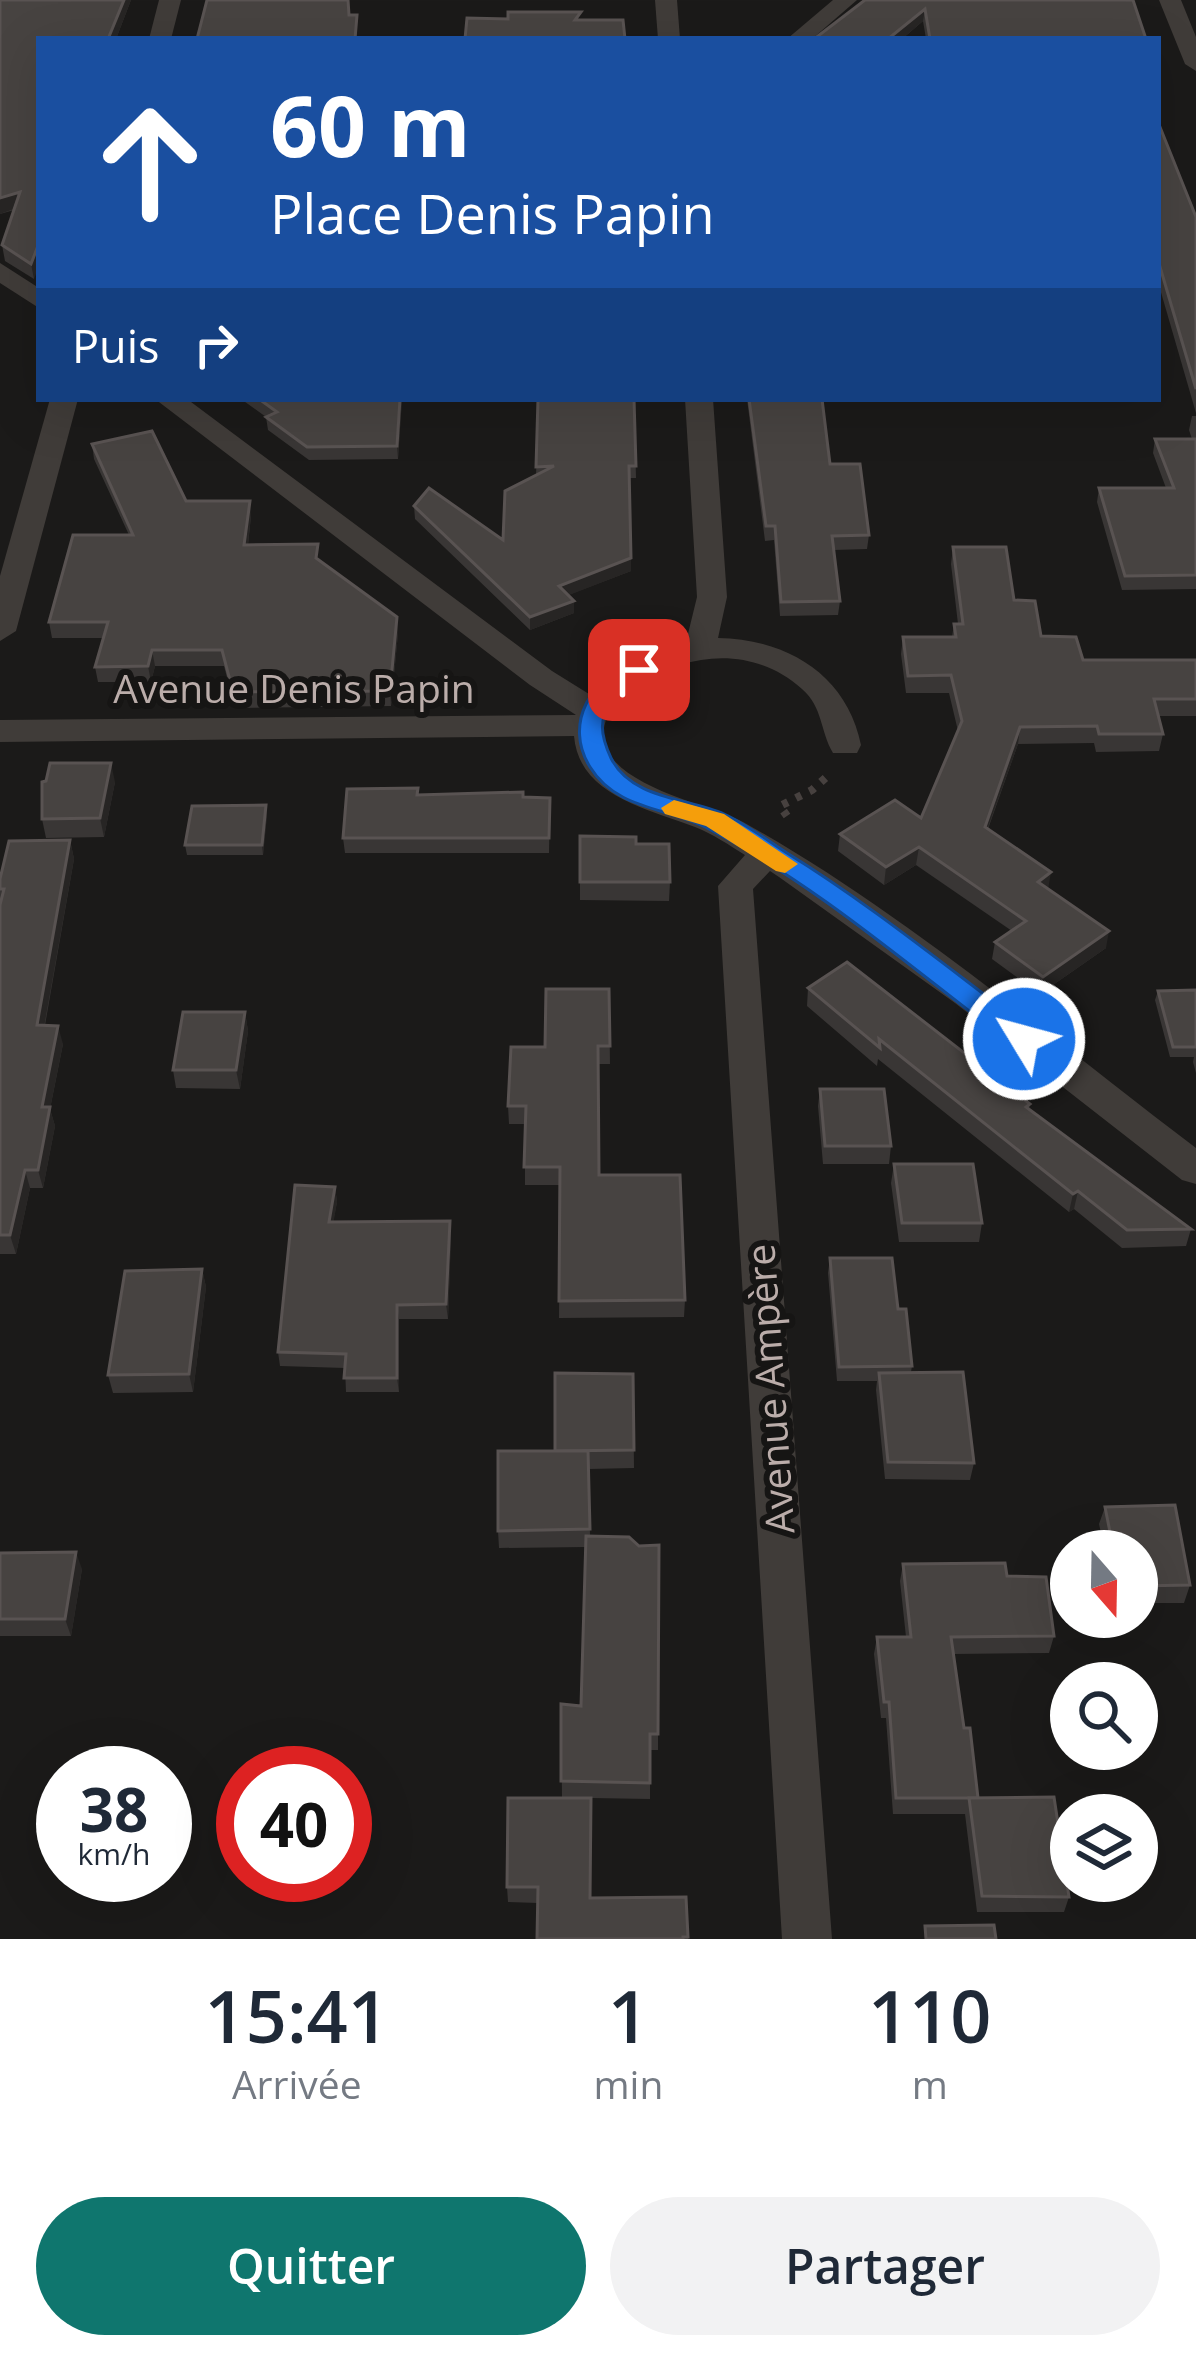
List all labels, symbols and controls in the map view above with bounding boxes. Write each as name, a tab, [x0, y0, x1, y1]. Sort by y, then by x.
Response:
text: 60 m	[270, 67, 470, 182]
icon: ahead	[72, 84, 228, 240]
text: Place Denis Papin	[270, 176, 715, 250]
icon: right	[183, 312, 249, 378]
text: Puis	[72, 315, 159, 376]
pin	[588, 619, 690, 721]
icon: arrive	[606, 637, 672, 703]
street label: Avenue Denis Papin	[113, 661, 475, 714]
position arrow	[961, 976, 1087, 1102]
street label: Avenue Ampère	[732, 1242, 806, 1536]
north arrow	[1050, 1530, 1158, 1638]
map controls	[1050, 1530, 1158, 1902]
button: search	[1050, 1662, 1158, 1770]
speed limit sign: 40	[216, 1746, 372, 1902]
text: 38	[80, 1768, 148, 1850]
button: layers	[1050, 1794, 1158, 1902]
text: km/h	[78, 1833, 150, 1874]
text: 15:41	[205, 1966, 389, 2064]
text: 1	[608, 1966, 649, 2064]
text: 110	[868, 1966, 991, 2064]
text: Arrivée	[232, 2057, 362, 2110]
text: min	[594, 2057, 663, 2110]
text: m	[912, 2057, 948, 2110]
button: Quitter	[36, 2197, 586, 2335]
button: Partager	[610, 2197, 1160, 2335]

